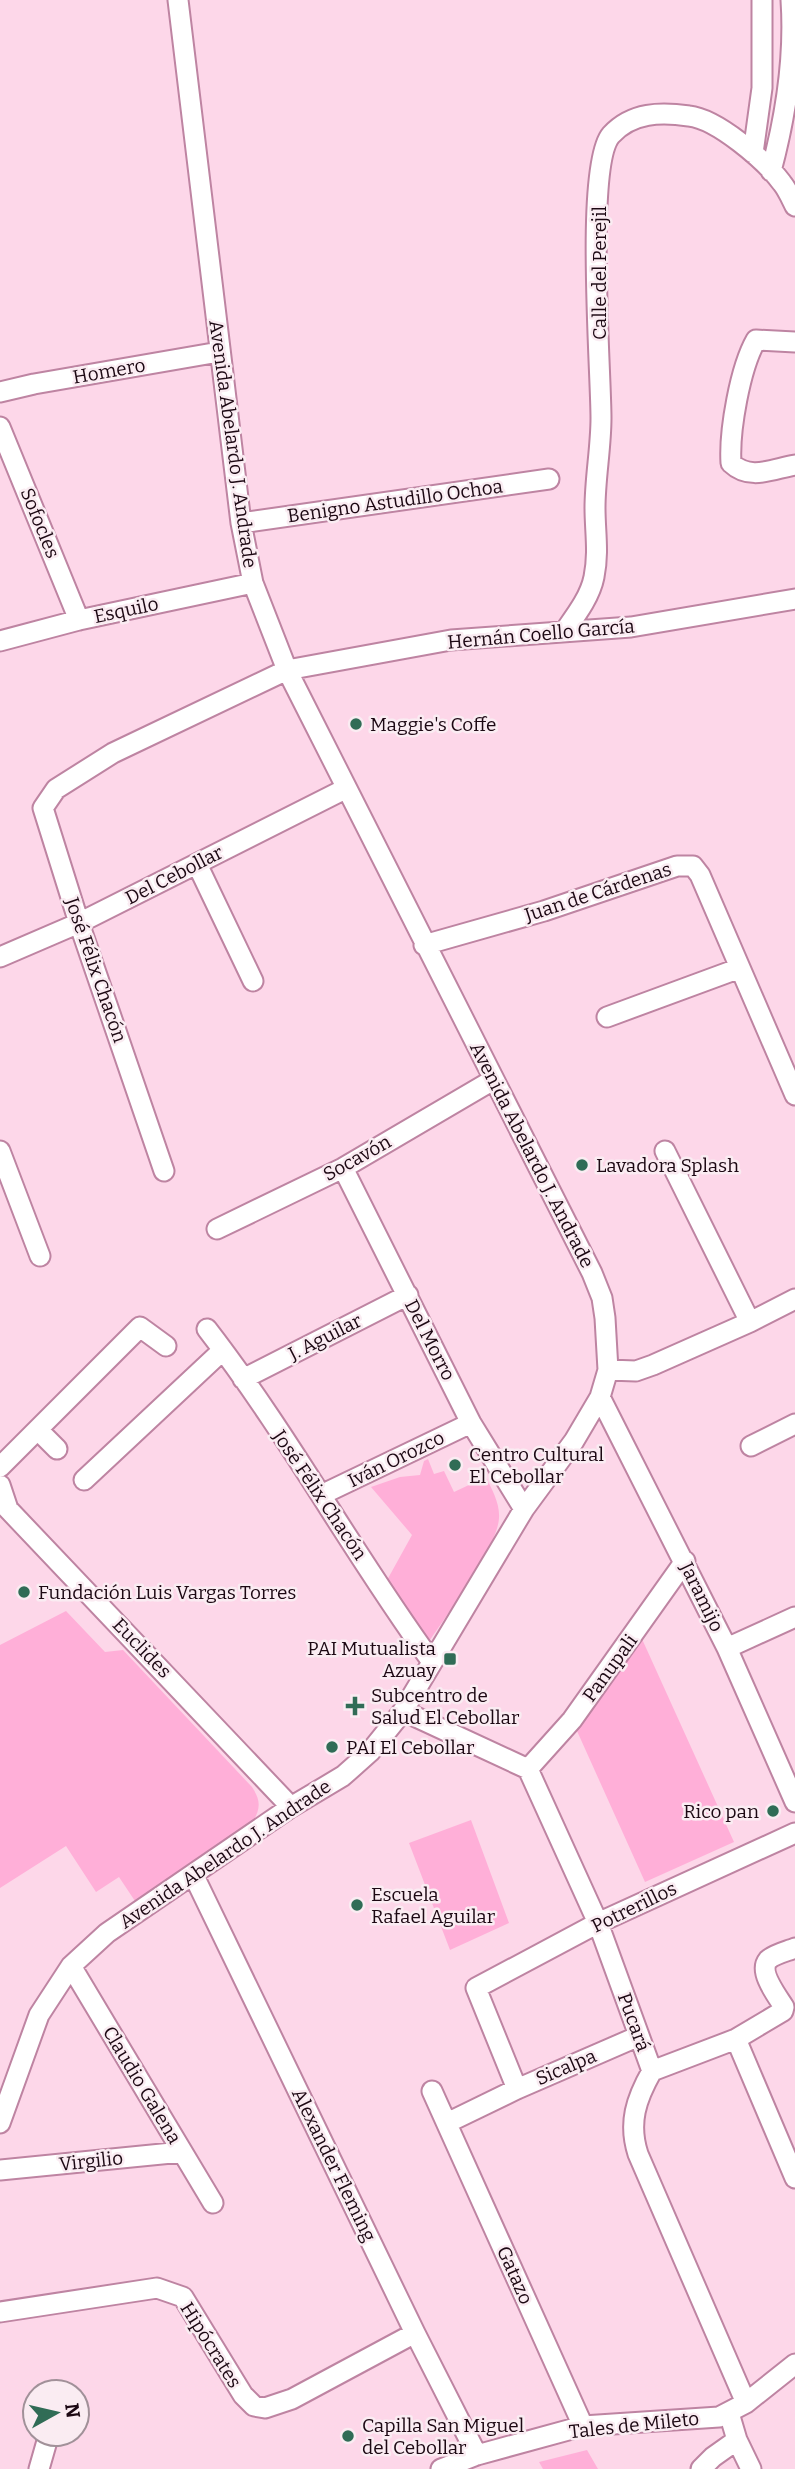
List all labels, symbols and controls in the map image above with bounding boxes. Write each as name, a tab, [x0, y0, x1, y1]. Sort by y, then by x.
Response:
street label: Calle del Perejil	[588, 206, 611, 340]
street label: Avenida Abelardo J. Andrade	[204, 319, 262, 569]
street label: Homero	[71, 353, 147, 389]
street label: Benigno Astudillo Ochoa	[286, 474, 505, 528]
street label: Sofocles	[16, 484, 64, 562]
street label: Esquilo	[92, 592, 160, 628]
street label: Hernán Coello García	[446, 614, 636, 654]
place label: Maggie's Coffe	[370, 713, 496, 736]
marker: Maggie's Coffe	[348, 716, 364, 732]
street label: Del Cebollar	[121, 840, 227, 909]
street label: Juan de Cárdenas	[521, 857, 674, 927]
street label: José Félix Chacón	[60, 894, 132, 1046]
street label: Avenida Abelardo J. Andrade	[465, 1038, 599, 1272]
street label: Socavón	[319, 1130, 395, 1186]
place label: Lavadora Splash	[596, 1154, 739, 1177]
marker: Lavadora Splash	[574, 1157, 590, 1173]
street label: Del Morro	[400, 1296, 460, 1384]
street label: J. Aguilar	[284, 1309, 366, 1366]
street label: José Félix Chacón	[267, 1425, 372, 1564]
street label: Iván Orozco	[344, 1426, 448, 1492]
place label: Centro Cultural El Cebollar	[469, 1443, 604, 1488]
marker: Centro Cultural El Cebollar	[447, 1457, 463, 1473]
street label: Jaramijo	[675, 1558, 729, 1636]
place label: Fundación Luis Vargas Torres	[38, 1581, 296, 1604]
marker: Fundación Luis Vargas Torres	[16, 1584, 32, 1600]
street label: Euclides	[108, 1613, 176, 1683]
street label: Panupali	[578, 1629, 642, 1706]
place label: PAI Mutualista Azuay	[307, 1637, 437, 1682]
marker: PAI Mutualista Azuay	[442, 1651, 458, 1667]
place label: Subcentro de Salud El Cebollar	[371, 1684, 520, 1729]
marker: Subcentro de Salud El Cebollar	[345, 1696, 365, 1716]
place label: PAI El Cebollar	[346, 1736, 475, 1759]
marker: PAI El Cebollar	[324, 1739, 340, 1755]
street label: Avenida Abelardo J. Andrade	[115, 1775, 335, 1933]
place label: Rico pan	[683, 1800, 759, 1823]
marker: Rico pan	[765, 1803, 781, 1819]
street label: Potrerillos	[588, 1877, 680, 1937]
place label: Escuela Rafael Aguilar	[371, 1883, 496, 1928]
marker: Escuela Rafael Aguilar	[349, 1897, 365, 1913]
street label: Pucará	[613, 1989, 655, 2055]
street label: Claudio Galena	[98, 2022, 186, 2149]
street label: Sicalpa	[532, 2044, 600, 2090]
street label: Alexander Fleming	[287, 2085, 381, 2246]
street label: Virgilio	[58, 2146, 124, 2176]
street label: Gatazo	[492, 2242, 538, 2308]
street label: Hipócrates	[176, 2298, 246, 2392]
north arrow	[21, 2378, 91, 2448]
text: N	[60, 2402, 85, 2420]
street label: Tales de Mileto	[568, 2407, 700, 2443]
place label: Capilla San Miguel del Cebollar	[362, 2414, 524, 2459]
marker: Capilla San Miguel del Cebollar	[340, 2428, 356, 2444]

